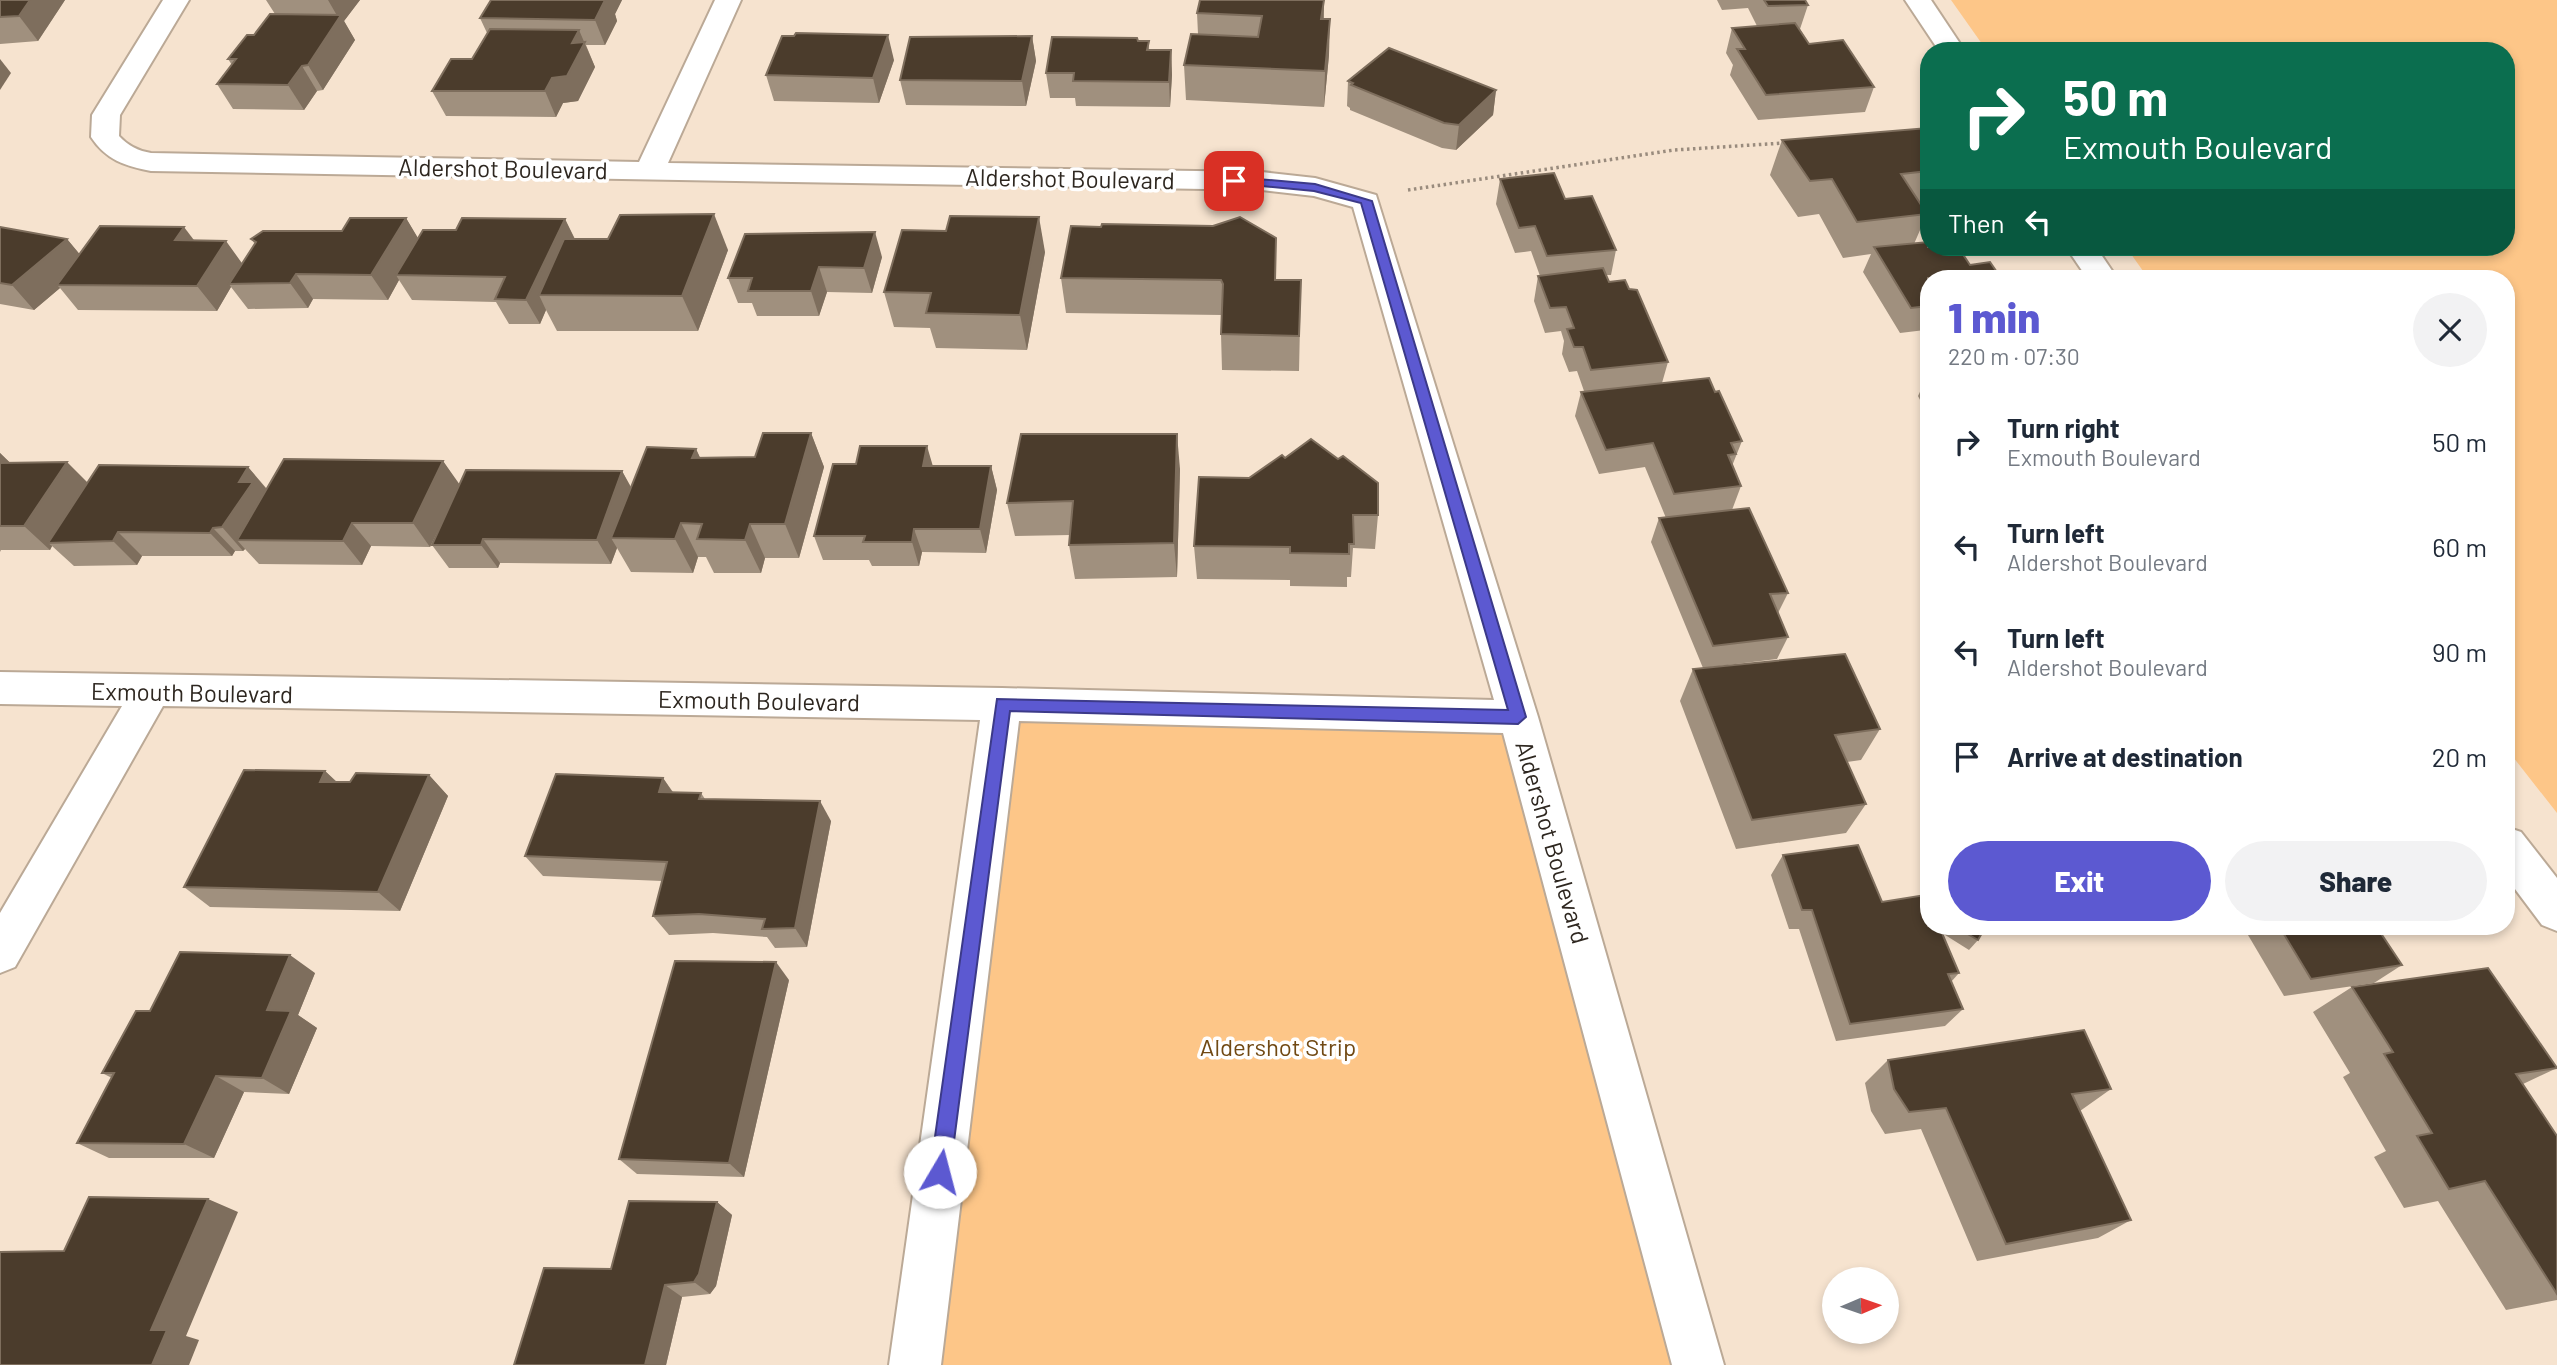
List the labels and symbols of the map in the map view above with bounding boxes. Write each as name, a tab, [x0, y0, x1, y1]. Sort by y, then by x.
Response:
pin	[1204, 151, 1264, 211]
street label: Aldershot Boulevard	[398, 152, 608, 184]
street label: Aldershot Boulevard	[965, 162, 1175, 194]
street label: Exmouth Boulevard	[91, 676, 293, 708]
street label: Exmouth Boulevard	[658, 684, 860, 716]
street label: Aldershot Boulevard	[1510, 737, 1596, 947]
park label: Aldershot Strip	[1200, 1032, 1356, 1061]
position arrow	[903, 1135, 977, 1209]
north arrow	[1822, 1267, 1899, 1344]

